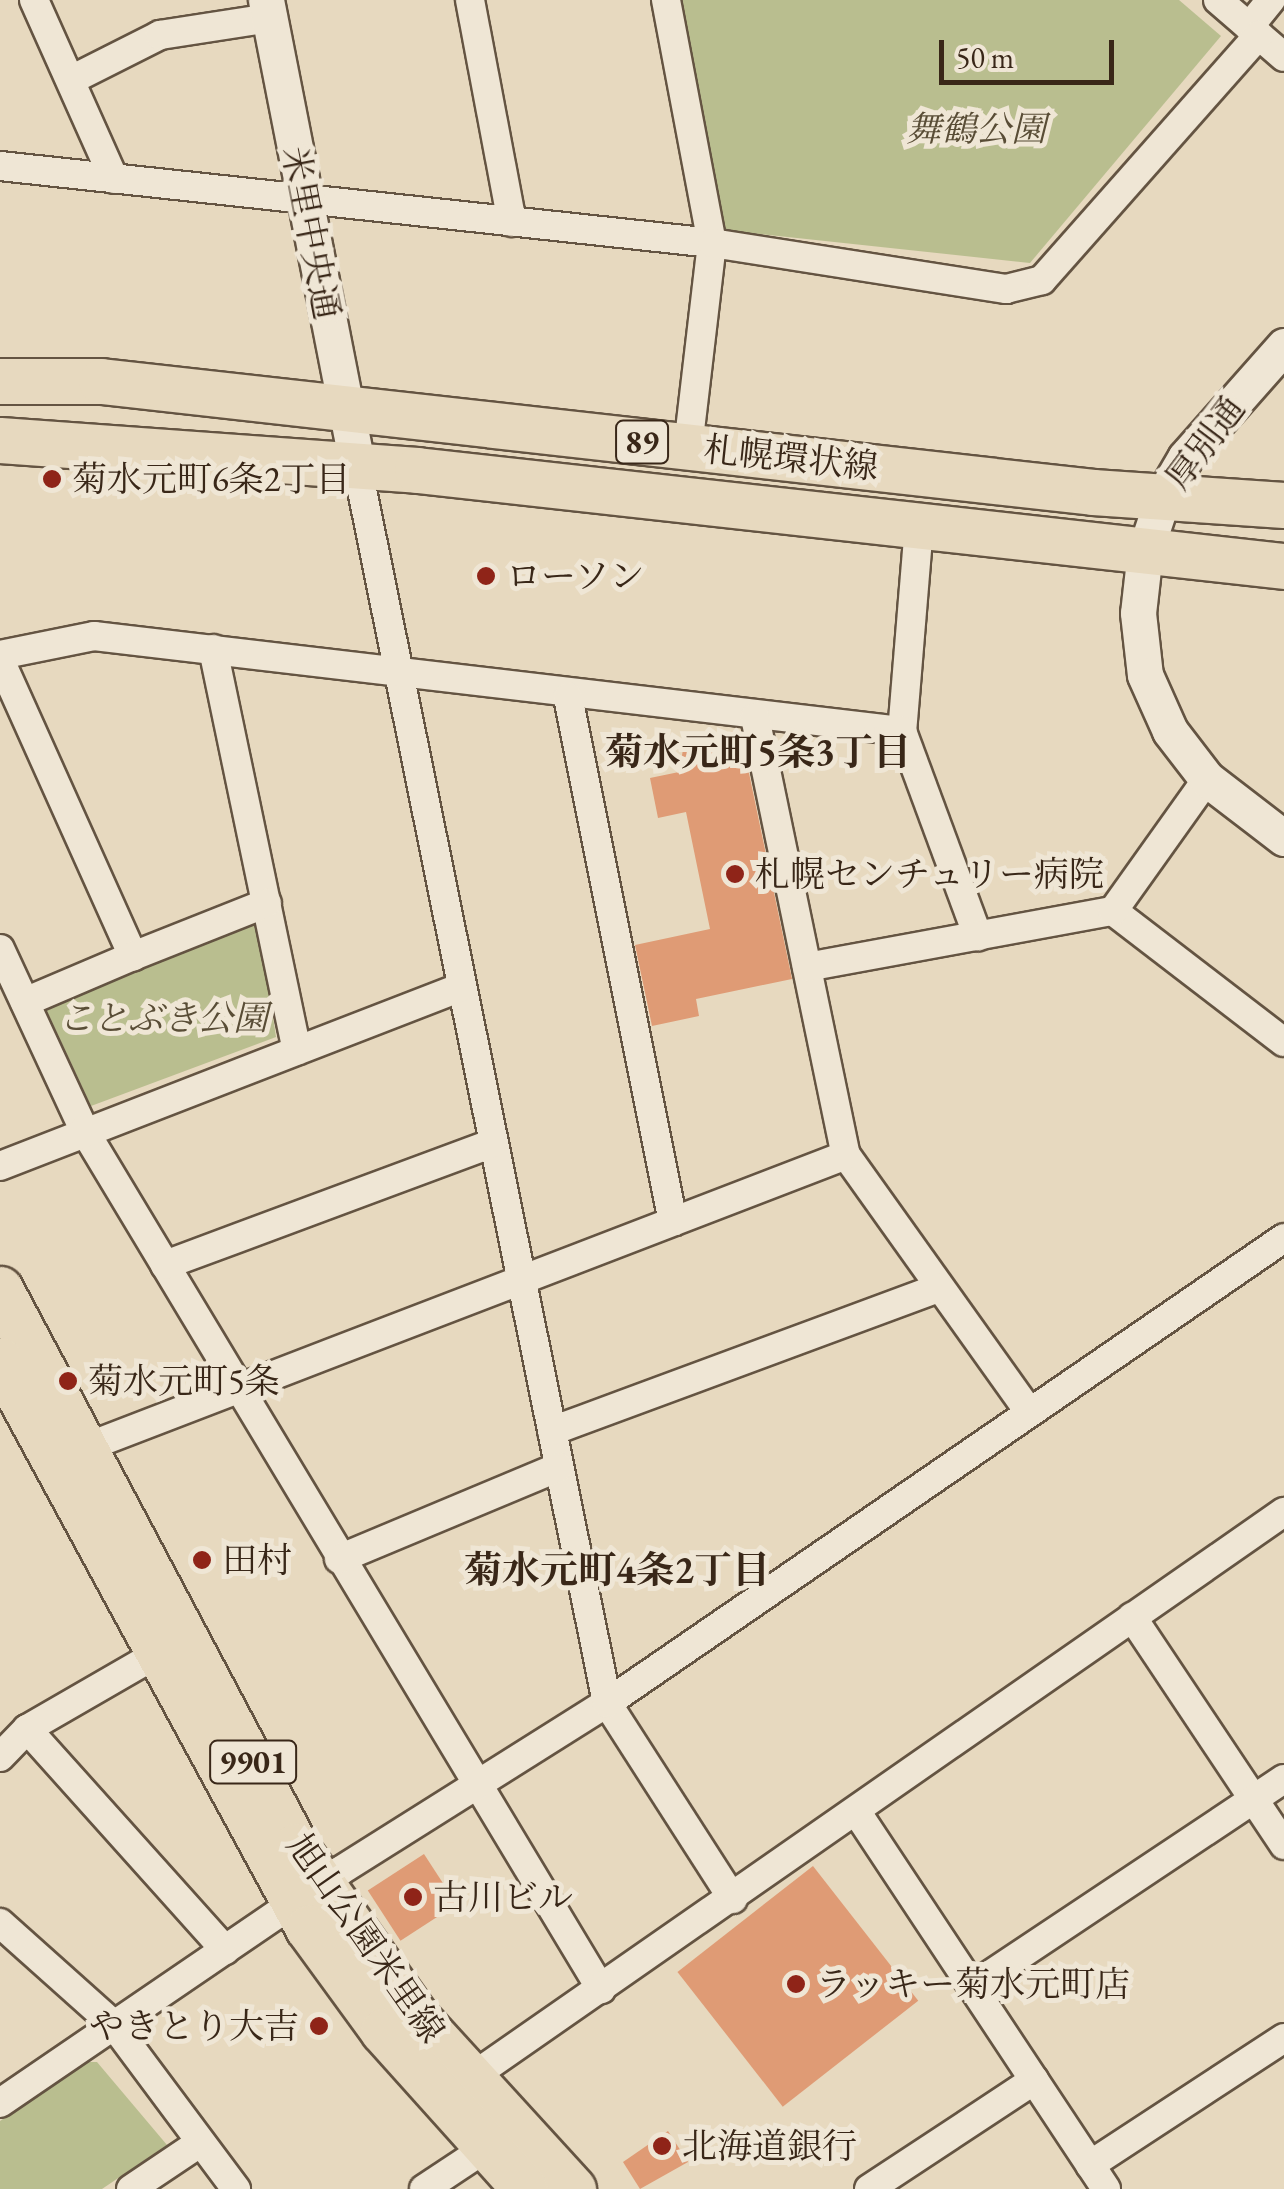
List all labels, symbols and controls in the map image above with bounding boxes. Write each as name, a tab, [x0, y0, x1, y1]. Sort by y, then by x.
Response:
scale bar	[944, 20, 1119, 82]
text: 50 m	[956, 38, 1014, 77]
park label: 舞鶴公園	[906, 108, 1046, 150]
street label: 米里中央通	[274, 143, 348, 323]
street label: 厚別通	[1157, 388, 1253, 498]
road number: 89	[614, 415, 670, 469]
street label: 札幌環状線	[702, 428, 880, 488]
place label: 菊水元町6条2丁目	[72, 458, 351, 500]
marker: 菊水元町6条2丁目	[41, 468, 63, 490]
place label: ローソン	[506, 555, 646, 597]
marker: ローソン	[475, 565, 497, 587]
district label: 菊水元町5条3丁目	[605, 729, 911, 775]
place label: 札幌センチュリー病院	[755, 853, 1105, 895]
marker: 札幌センチュリー病院	[724, 863, 746, 885]
park label: ことぶき公園	[58, 997, 268, 1039]
place label: 菊水元町5条	[88, 1360, 280, 1402]
marker: 菊水元町5条	[57, 1370, 79, 1392]
place label: 田村	[222, 1539, 292, 1581]
district label: 菊水元町4条2丁目	[464, 1547, 770, 1593]
marker: 田村	[191, 1549, 213, 1571]
road number: 9901	[208, 1735, 298, 1789]
street label: 旭山公園米里線	[279, 1826, 453, 2050]
place label: 古川ビル	[433, 1876, 573, 1918]
marker: 古川ビル	[402, 1886, 424, 1908]
place label: ラッキー菊水元町店	[816, 1963, 1131, 2005]
marker: ラッキー菊水元町店	[785, 1973, 807, 1995]
place label: やきとり大吉	[89, 2005, 299, 2047]
marker: やきとり大吉	[308, 2015, 330, 2037]
place label: 北海道銀行	[682, 2125, 857, 2167]
marker: 北海道銀行	[651, 2135, 673, 2157]

